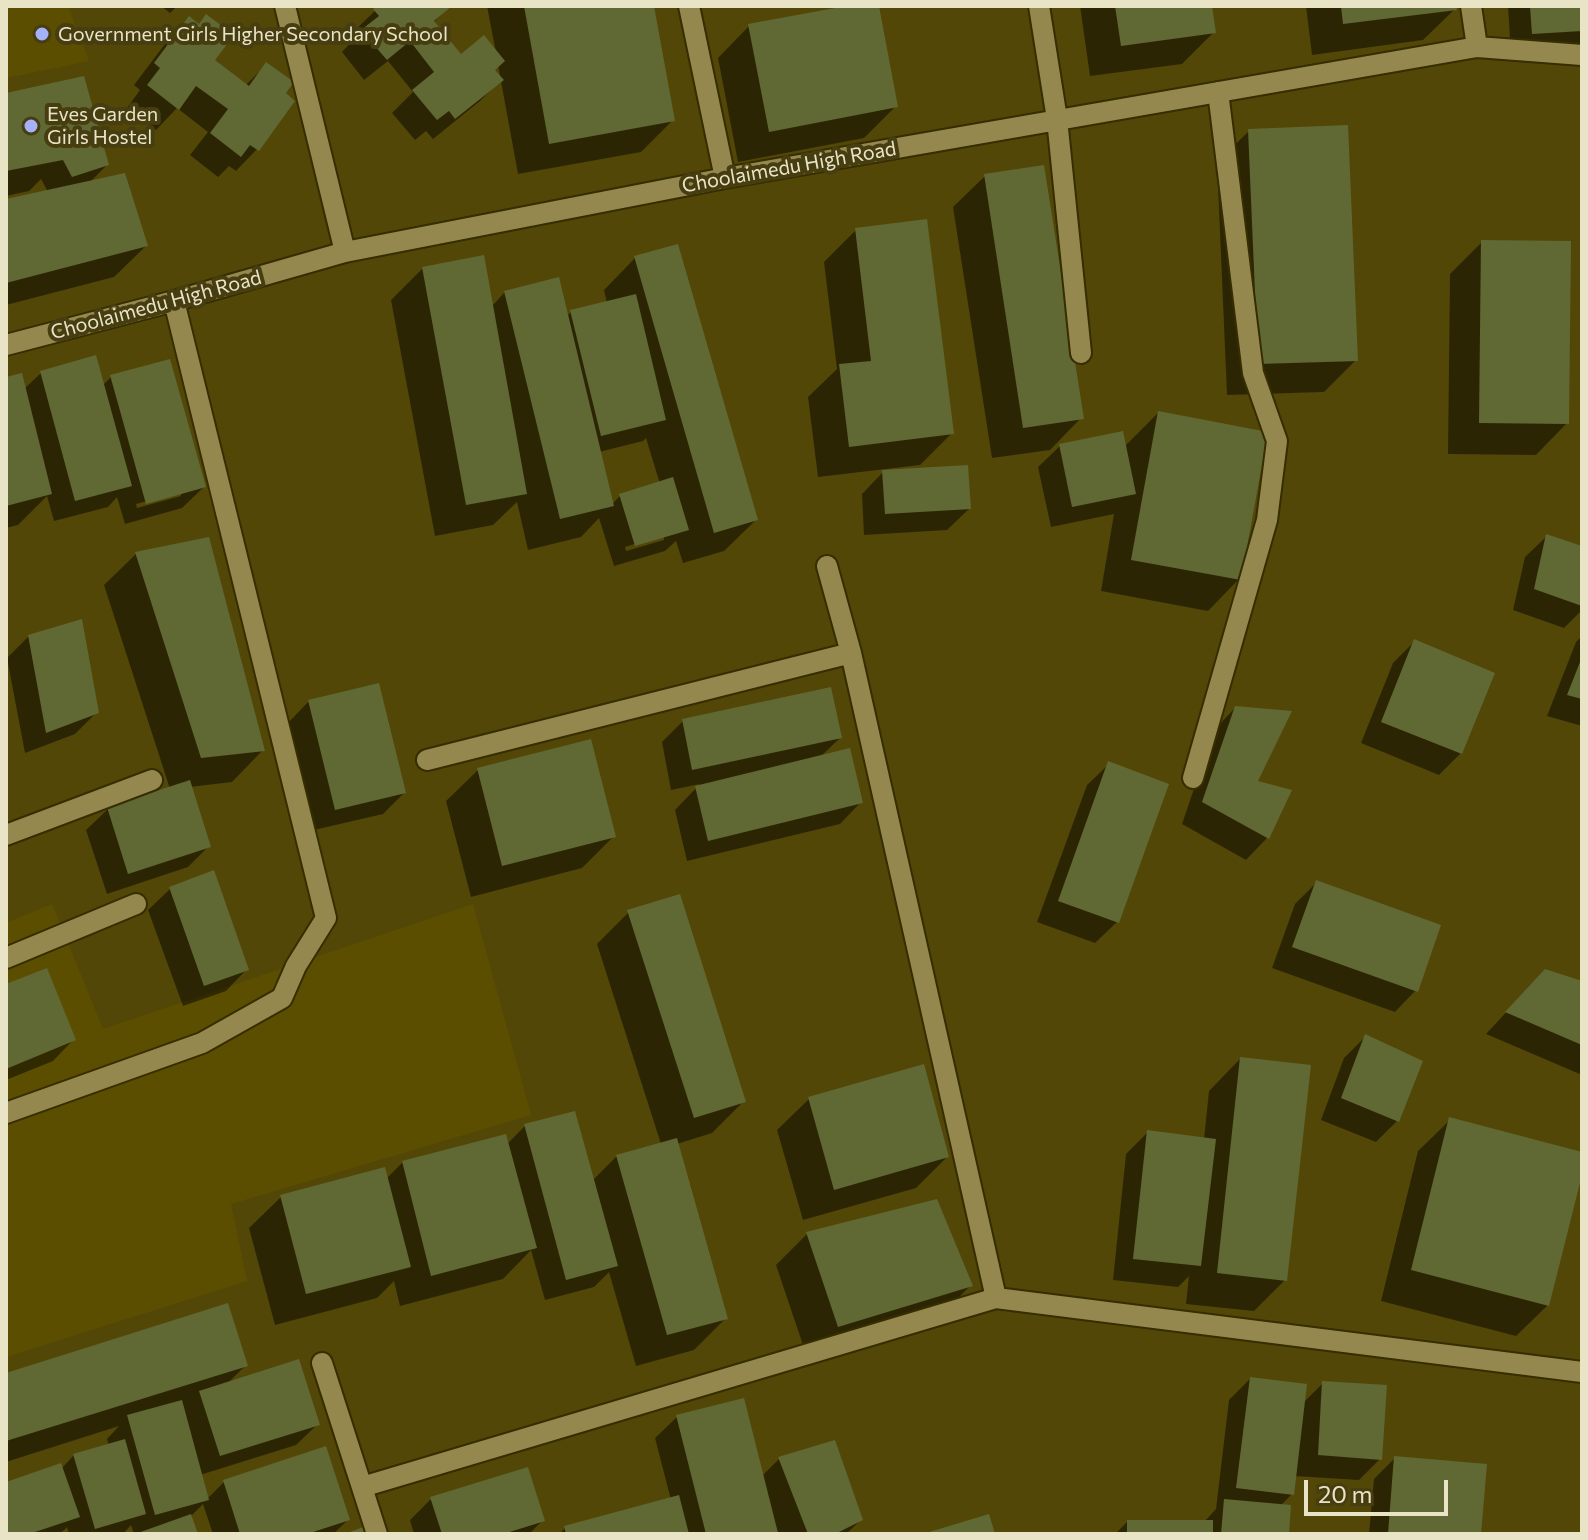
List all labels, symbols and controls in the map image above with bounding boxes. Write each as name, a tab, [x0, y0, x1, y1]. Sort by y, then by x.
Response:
place label: Government Girls Higher Secondary School	[58, 22, 448, 46]
marker: Government Girls Higher Secondary School	[33, 25, 51, 43]
place label: Eves Garden Girls Hostel	[47, 102, 158, 149]
marker: Eves Garden Girls Hostel	[22, 117, 40, 135]
street label: Choolaimedu High Road	[680, 136, 898, 198]
street label: Choolaimedu High Road	[48, 265, 264, 345]
scale bar	[1308, 1464, 1452, 1514]
text: 20 m	[1318, 1479, 1372, 1508]

